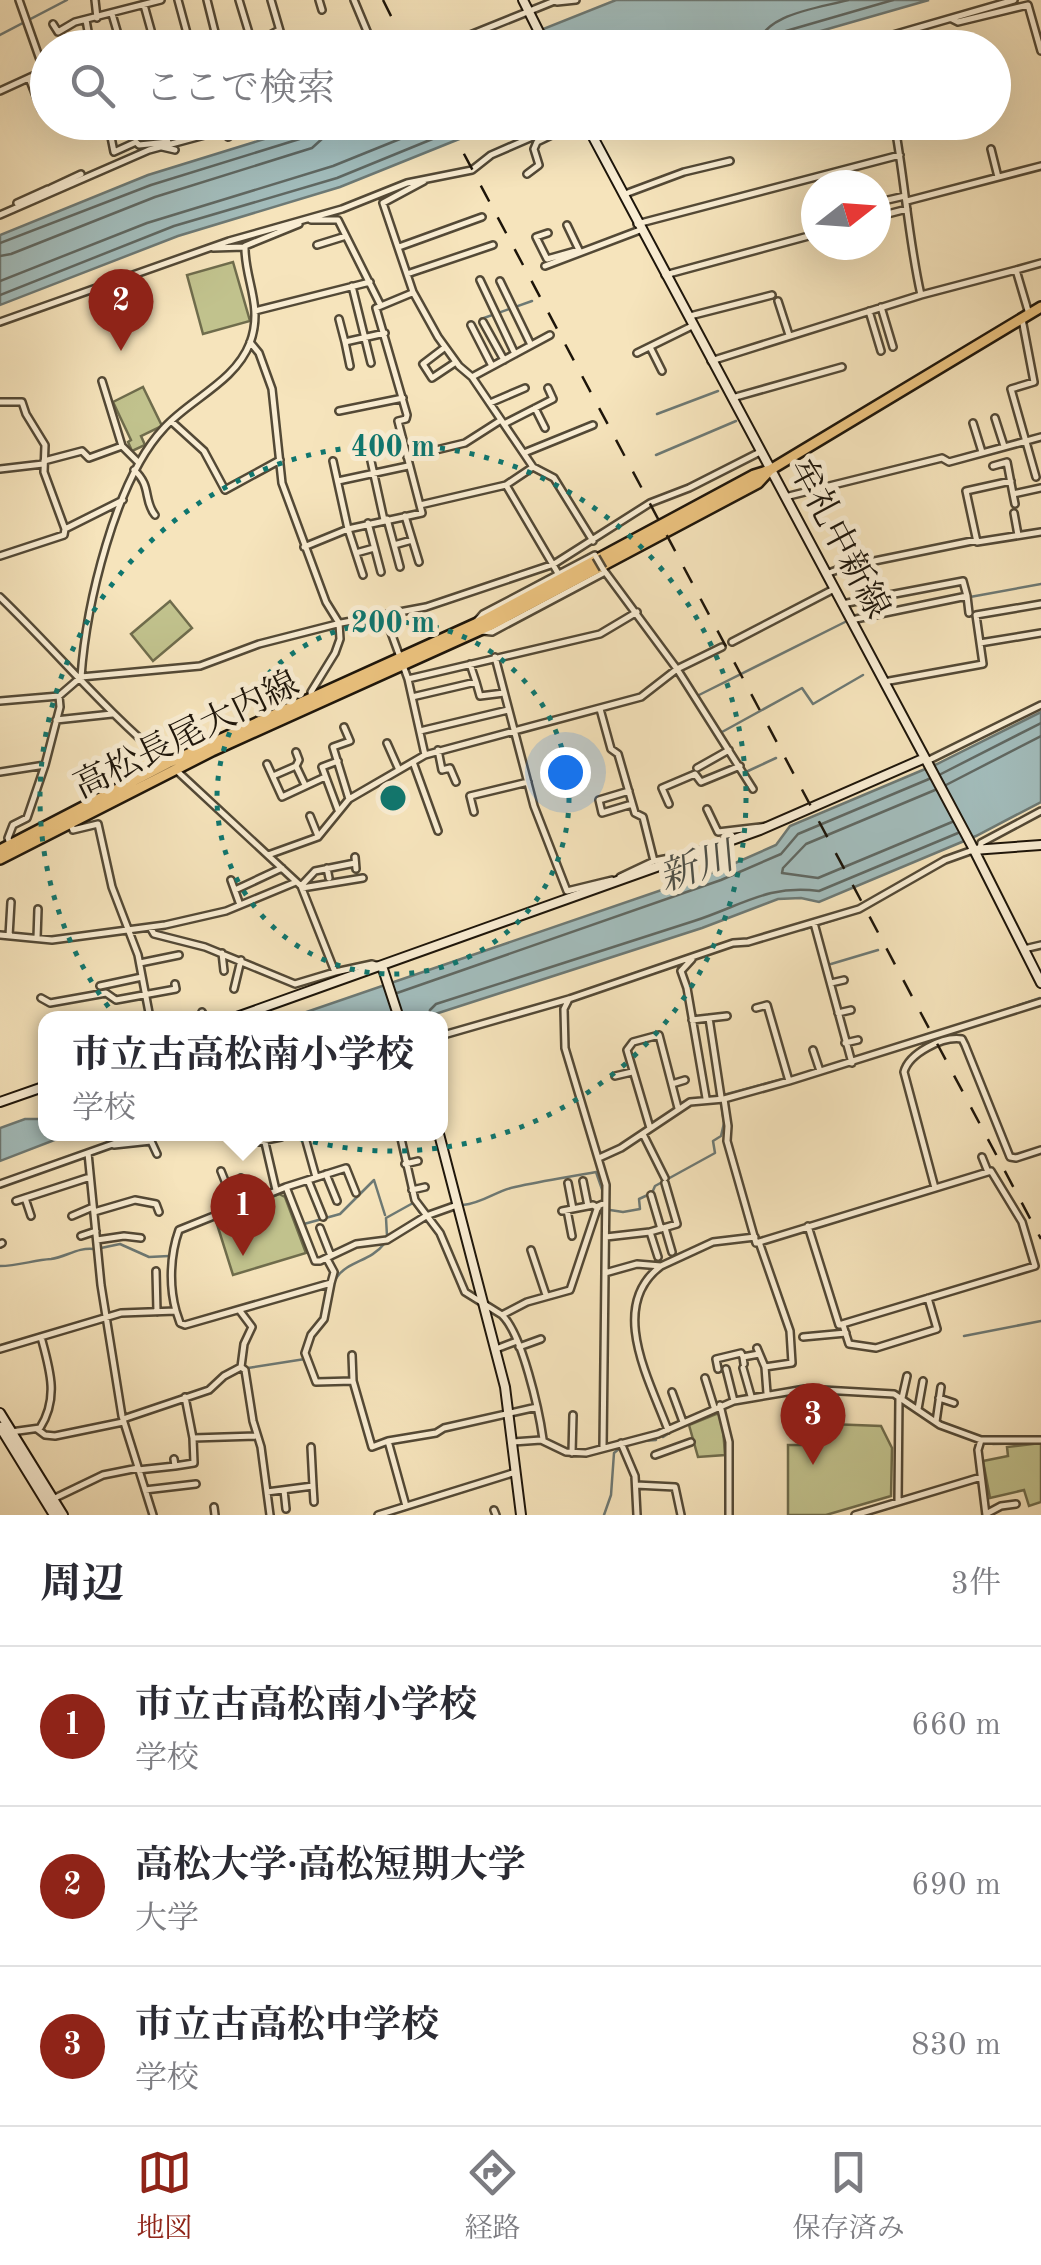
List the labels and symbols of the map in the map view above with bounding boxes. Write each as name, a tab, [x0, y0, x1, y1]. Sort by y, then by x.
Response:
north arrow	[801, 170, 891, 260]
pin: 2	[88, 268, 154, 351]
text: 400 m	[351, 433, 435, 463]
street label: 牟礼中新線	[781, 452, 897, 624]
text: 200 m	[351, 609, 435, 639]
street label: 高松長尾大内線	[68, 664, 305, 805]
your location	[540, 747, 591, 798]
centre of rings	[375, 780, 411, 816]
water label: 新川	[654, 835, 743, 899]
pin: 1	[210, 1174, 276, 1256]
pin: 3	[780, 1382, 846, 1465]

